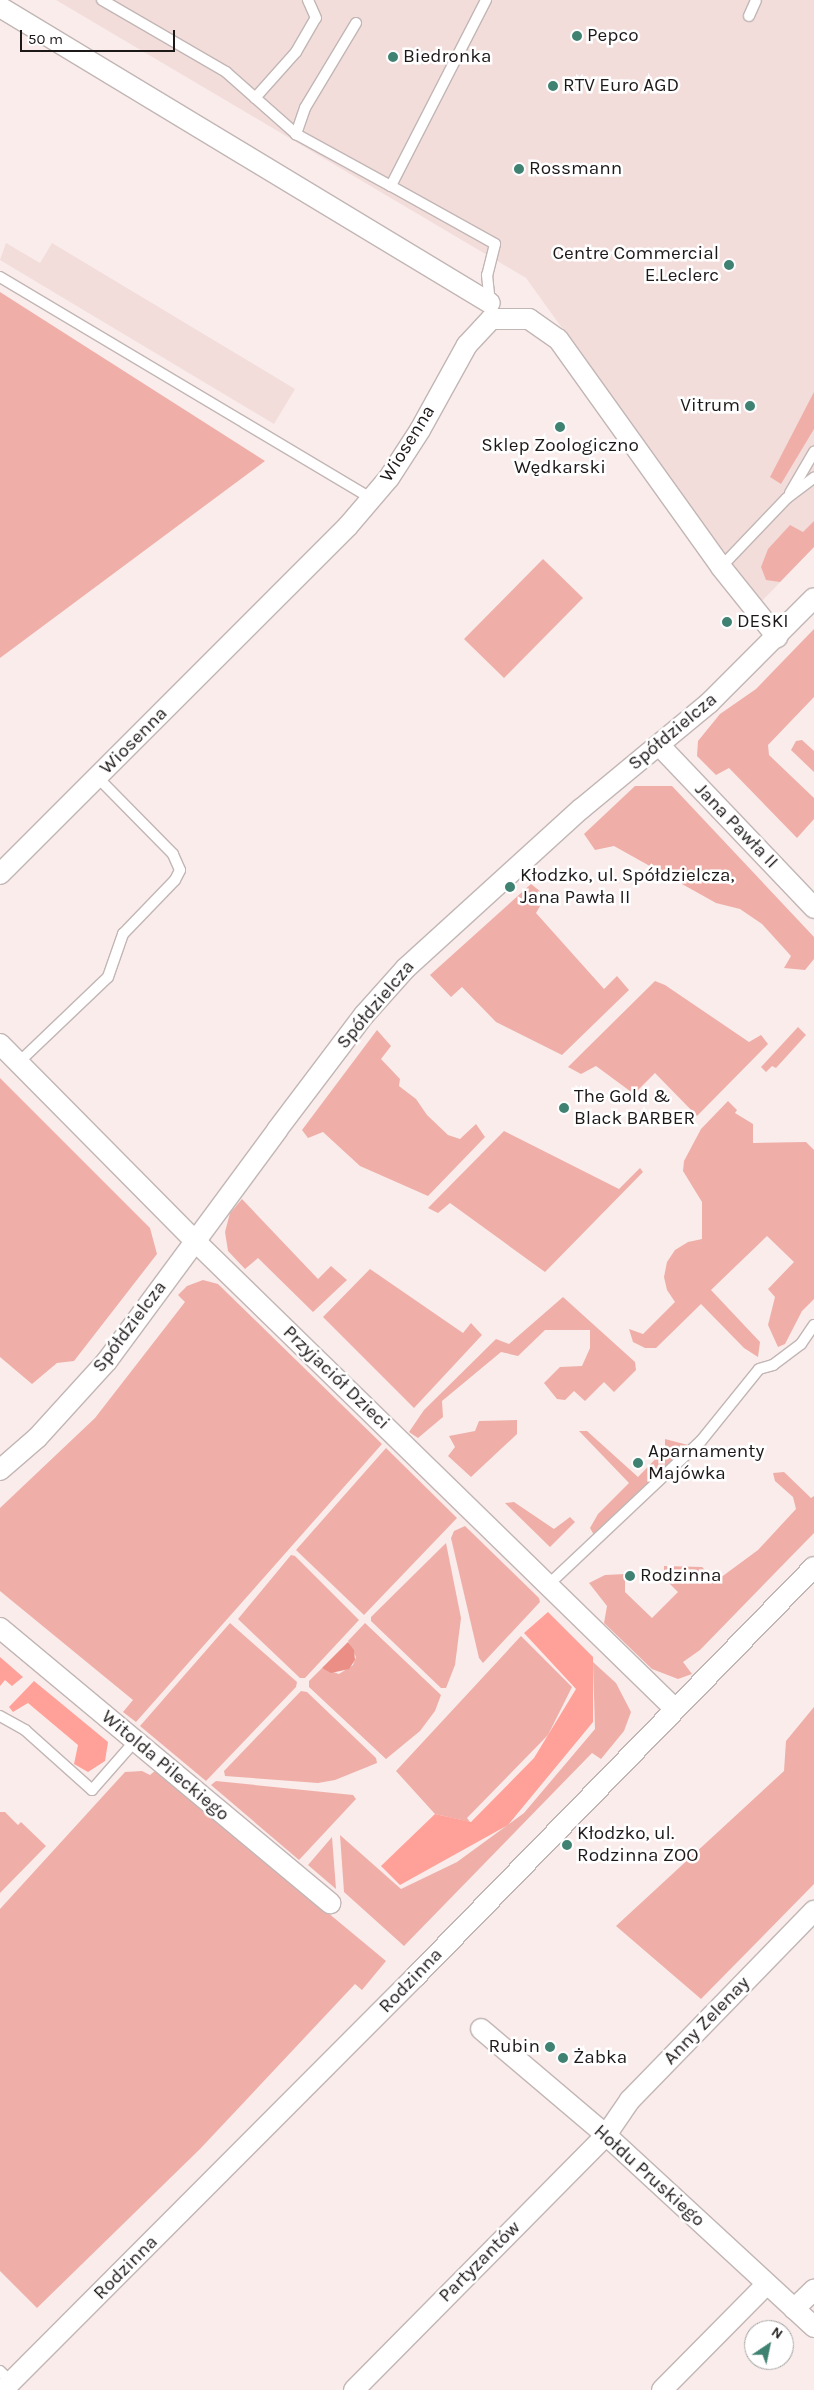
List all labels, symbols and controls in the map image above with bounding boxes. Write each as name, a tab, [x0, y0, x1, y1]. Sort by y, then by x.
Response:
scale bar	[22, 20, 178, 52]
place label: Pepco	[587, 25, 639, 47]
text: 50 m	[28, 30, 63, 48]
marker: Pepco	[571, 30, 583, 42]
place label: Biedronka	[403, 46, 491, 68]
marker: Biedronka	[387, 51, 399, 63]
place label: RTV Euro AGD	[563, 75, 679, 97]
marker: RTV Euro AGD	[547, 80, 559, 92]
place label: Rossmann	[529, 158, 622, 180]
marker: Rossmann	[513, 163, 525, 175]
place label: Centre Commercial E.Leclerc	[552, 243, 719, 287]
marker: Centre Commercial E.Leclerc	[723, 259, 735, 271]
place label: Vitrum	[680, 395, 740, 417]
marker: Vitrum	[744, 400, 756, 412]
street label: Wiosenna	[376, 401, 440, 487]
marker: Sklep Zoologiczno Wędkarski	[554, 421, 566, 433]
place label: Sklep Zoologiczno Wędkarski	[481, 435, 639, 479]
place label: DESKI	[737, 611, 789, 633]
marker: DESKI	[721, 616, 733, 628]
street label: Spółdzielcza	[624, 688, 722, 776]
street label: Wiosenna	[95, 702, 173, 780]
street label: Jana Pawła II	[690, 778, 782, 874]
place label: Kłodzko, ul. Spółdzielcza, Jana Pawła II	[520, 865, 734, 909]
marker: Kłodzko, ul. Spółdzielcza, Jana Pawła II	[504, 881, 516, 893]
street label: Spółdzielcza	[332, 956, 420, 1054]
place label: The Gold & Black BARBER	[574, 1086, 695, 1130]
marker: The Gold & Black BARBER	[558, 1102, 570, 1114]
street label: Spółdzielcza	[88, 1277, 172, 1377]
street label: Przyjaciół Dzieci	[278, 1321, 394, 1435]
place label: Aparnamenty Majówka	[648, 1441, 764, 1485]
marker: Aparnamenty Majówka	[632, 1457, 644, 1469]
place label: Rodzinna	[640, 1565, 721, 1587]
marker: Rodzinna	[624, 1570, 636, 1582]
street label: Witolda Pileckiego	[96, 1706, 234, 1826]
place label: Kłodzko, ul. Rodzinna ZOO	[577, 1823, 699, 1867]
marker: Kłodzko, ul. Rodzinna ZOO	[561, 1839, 573, 1851]
street label: Rodzinna	[375, 1944, 447, 2018]
street label: Anny Zelenay	[659, 1972, 755, 2070]
place label: Rubin	[488, 2036, 540, 2058]
marker: Rubin	[544, 2041, 556, 2053]
place label: Żabka	[573, 2047, 627, 2069]
marker: Żabka	[557, 2052, 569, 2064]
street label: Hołdu Pruskiego	[589, 2120, 709, 2232]
street label: Partyzantów	[434, 2216, 526, 2308]
street label: Rodzinna	[89, 2231, 163, 2305]
north arrow	[744, 2320, 794, 2370]
text: N	[768, 2323, 786, 2343]

